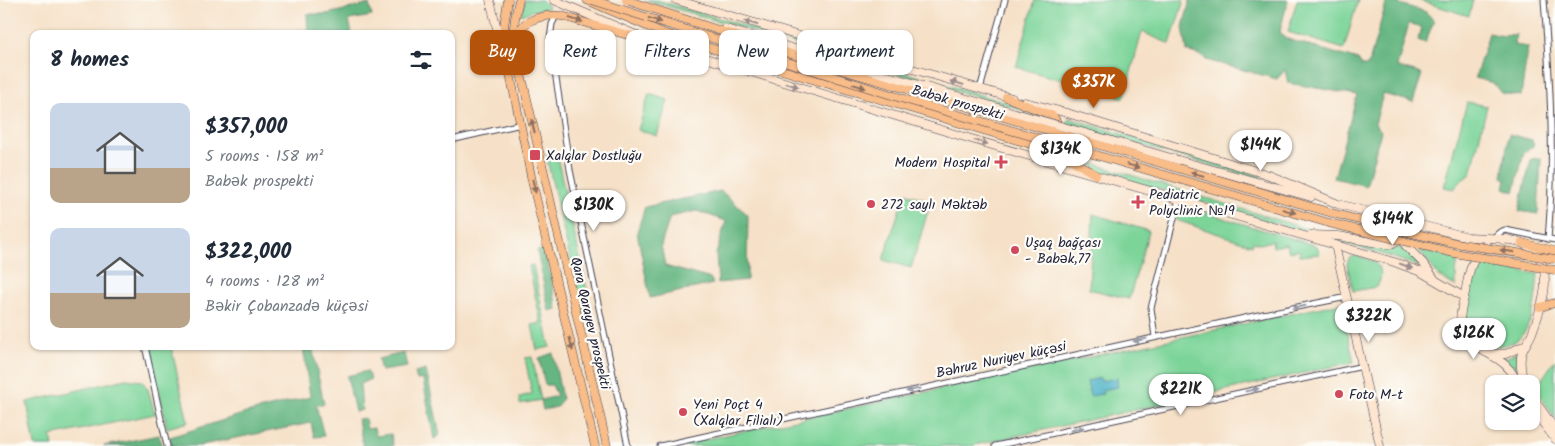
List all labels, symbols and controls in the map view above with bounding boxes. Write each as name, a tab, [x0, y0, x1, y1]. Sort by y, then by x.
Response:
one-way arrow	[569, 17, 584, 25]
one-way arrow	[647, 17, 662, 25]
one-way arrow	[743, 18, 758, 26]
chip: Buy	[470, 30, 535, 75]
chip: Rent	[545, 30, 616, 75]
chip: Filters	[626, 30, 709, 75]
chip: New	[719, 30, 787, 75]
chip: Apartment	[797, 30, 913, 75]
text: 8 homes	[50, 44, 129, 77]
icon: filters	[407, 46, 435, 74]
pin: $357K	[1059, 66, 1129, 109]
text: $357K	[1072, 70, 1116, 95]
one-way arrow	[950, 78, 965, 86]
street label: Babək prospekti	[909, 79, 1007, 127]
one-way arrow	[784, 82, 799, 90]
one-way arrow	[852, 82, 867, 90]
text: $357,000	[205, 111, 287, 144]
one-way arrow	[529, 118, 537, 133]
icon: home	[90, 123, 150, 183]
pin: $144K	[1226, 130, 1296, 172]
text: $144K	[1240, 133, 1282, 158]
pin: $134K	[1026, 134, 1096, 176]
text: $134K	[1040, 137, 1082, 162]
one-way arrow	[974, 138, 989, 146]
text: 5 rooms · 158 m²	[205, 144, 323, 169]
place label: Xalqlar Dostluğu	[546, 145, 642, 167]
marker: Xalqlar Dostluğu	[528, 148, 542, 162]
place label: Modern Hospital	[894, 152, 991, 174]
marker: Modern Hospital	[994, 155, 1008, 169]
one-way arrow	[1125, 162, 1140, 170]
text: Babək prospekti	[205, 169, 313, 194]
one-way arrow	[1189, 169, 1204, 177]
one-way arrow	[530, 179, 538, 194]
place label: Pediatric Polyclinic №19	[1149, 184, 1235, 222]
pin: $130K	[559, 190, 629, 232]
text: $130K	[574, 193, 614, 218]
place label: 272 saylı Məktəb	[881, 194, 988, 216]
marker: Pediatric Polyclinic №19	[1131, 195, 1145, 209]
marker: 272 saylı Məktəb	[865, 198, 877, 210]
pin: $144K	[1358, 204, 1428, 246]
text: $144K	[1372, 207, 1414, 232]
one-way arrow	[1281, 208, 1296, 216]
place label: Uşaq bağçası - Babək,77	[1025, 232, 1101, 270]
text: $322,000	[205, 236, 291, 269]
marker: Uşaq bağçası - Babək,77	[1009, 244, 1021, 256]
one-way arrow	[1498, 247, 1514, 255]
icon: home	[90, 248, 150, 308]
street label: Qara Qarayev prospekti	[564, 255, 616, 392]
one-way arrow	[1399, 262, 1414, 270]
text: 4 rooms · 128 m²	[205, 269, 324, 294]
text: Bəkir Çobanzadə küçəsi	[205, 294, 368, 319]
pin: $322K	[1334, 300, 1404, 343]
one-way arrow	[1291, 303, 1307, 311]
text: $322K	[1346, 304, 1392, 329]
pin: $126K	[1439, 318, 1509, 360]
text: $126K	[1453, 321, 1495, 346]
street label: Bəhruz Nuriyev küçəsi	[934, 335, 1069, 385]
one-way arrow	[567, 337, 575, 352]
one-way arrow	[1132, 337, 1148, 345]
pin: $221K	[1146, 374, 1216, 416]
map controls	[1485, 375, 1540, 430]
button: layers	[1485, 375, 1540, 430]
text: $221K	[1160, 377, 1202, 402]
place label: Foto M-t	[1349, 384, 1404, 406]
one-way arrow	[905, 386, 920, 394]
one-way arrow	[1245, 386, 1260, 394]
marker: Foto M-t	[1333, 388, 1345, 400]
place label: Yeni Poçt 4 (Xalqlar Filialı)	[693, 394, 784, 432]
marker: Yeni Poçt 4 (Xalqlar Filialı)	[677, 406, 689, 418]
one-way arrow	[1069, 425, 1084, 433]

